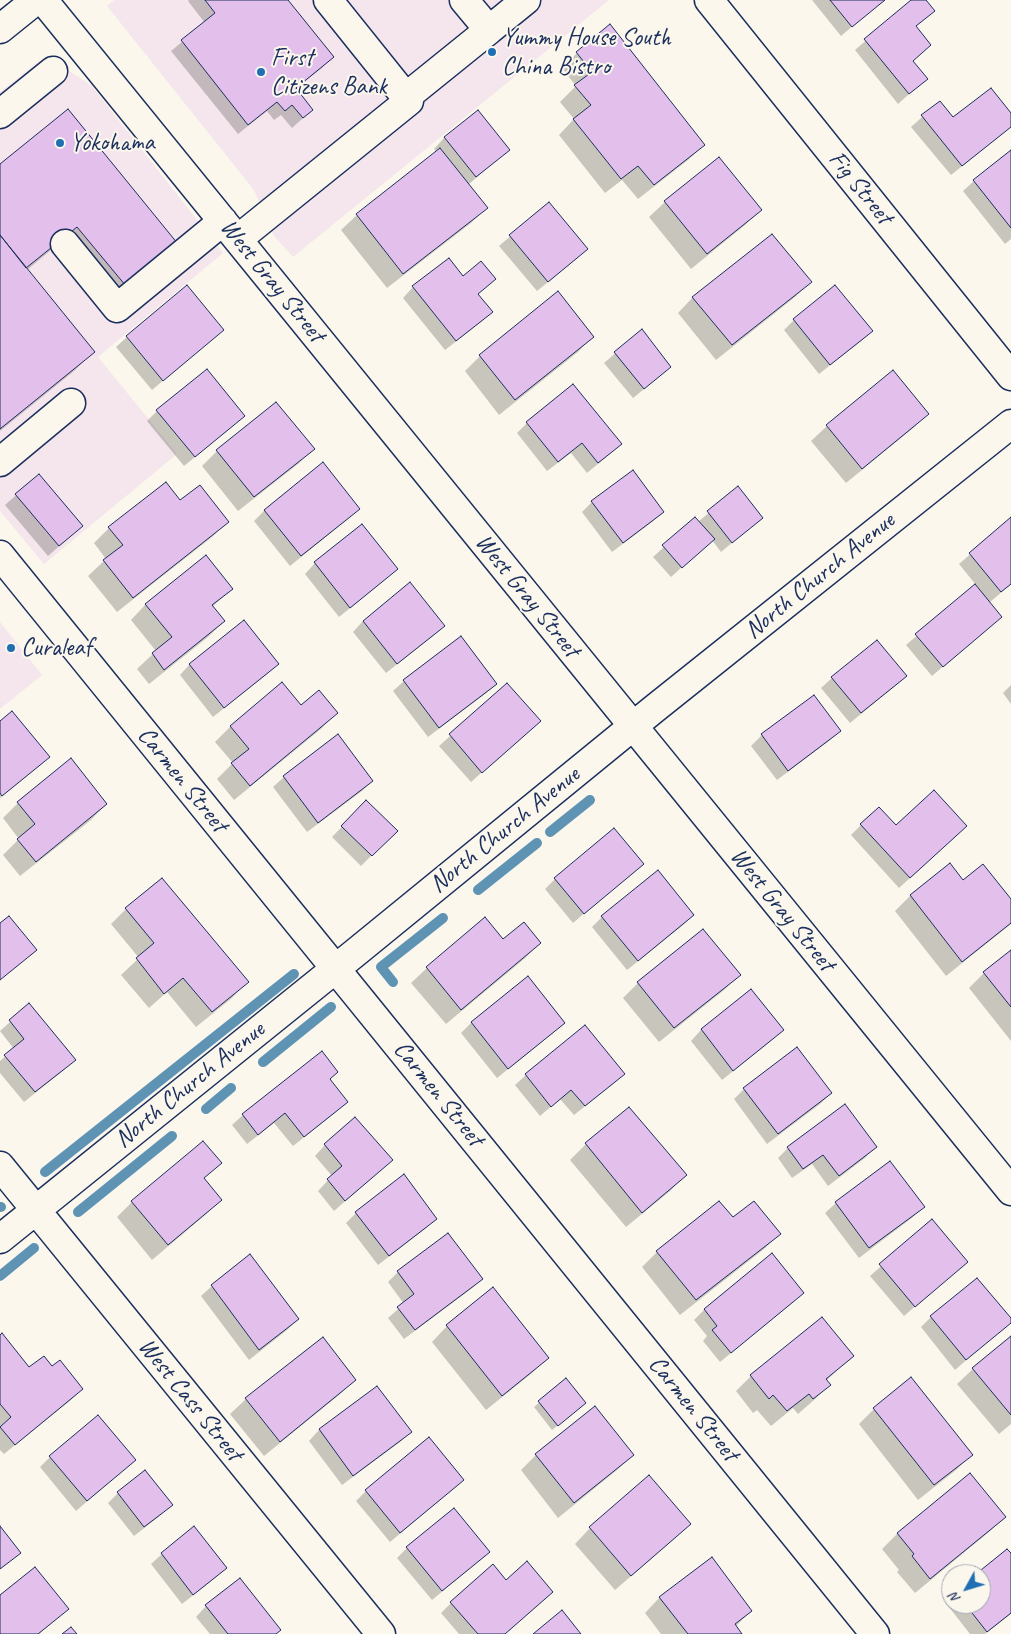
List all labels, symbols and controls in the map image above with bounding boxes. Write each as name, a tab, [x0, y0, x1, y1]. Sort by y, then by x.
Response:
place label: Yummy House South China Bistro	[502, 23, 671, 82]
place label: First Citizens Bank	[271, 43, 387, 102]
marker: Yummy House South China Bistro	[486, 46, 498, 58]
marker: First Citizens Bank	[255, 66, 267, 78]
place label: Yokohama	[70, 128, 154, 158]
marker: Yokohama	[54, 137, 66, 149]
street label: Fig Street	[821, 145, 899, 231]
street label: West Gray Street	[213, 213, 331, 349]
street label: North Church Avenue	[739, 506, 901, 646]
street label: West Gray Street	[468, 528, 586, 664]
place label: Curaleaf	[21, 633, 91, 663]
marker: Curaleaf	[5, 642, 17, 654]
street label: Carmen Street	[130, 721, 234, 839]
street label: North Church Avenue	[424, 760, 586, 900]
street label: West Gray Street	[723, 842, 841, 978]
street label: North Church Avenue	[109, 1015, 271, 1155]
street label: Carmen Street	[386, 1035, 490, 1153]
street label: West Cass Street	[131, 1332, 249, 1468]
street label: Carmen Street	[641, 1350, 745, 1468]
north arrow	[941, 1564, 991, 1614]
text: N	[945, 1589, 964, 1607]

